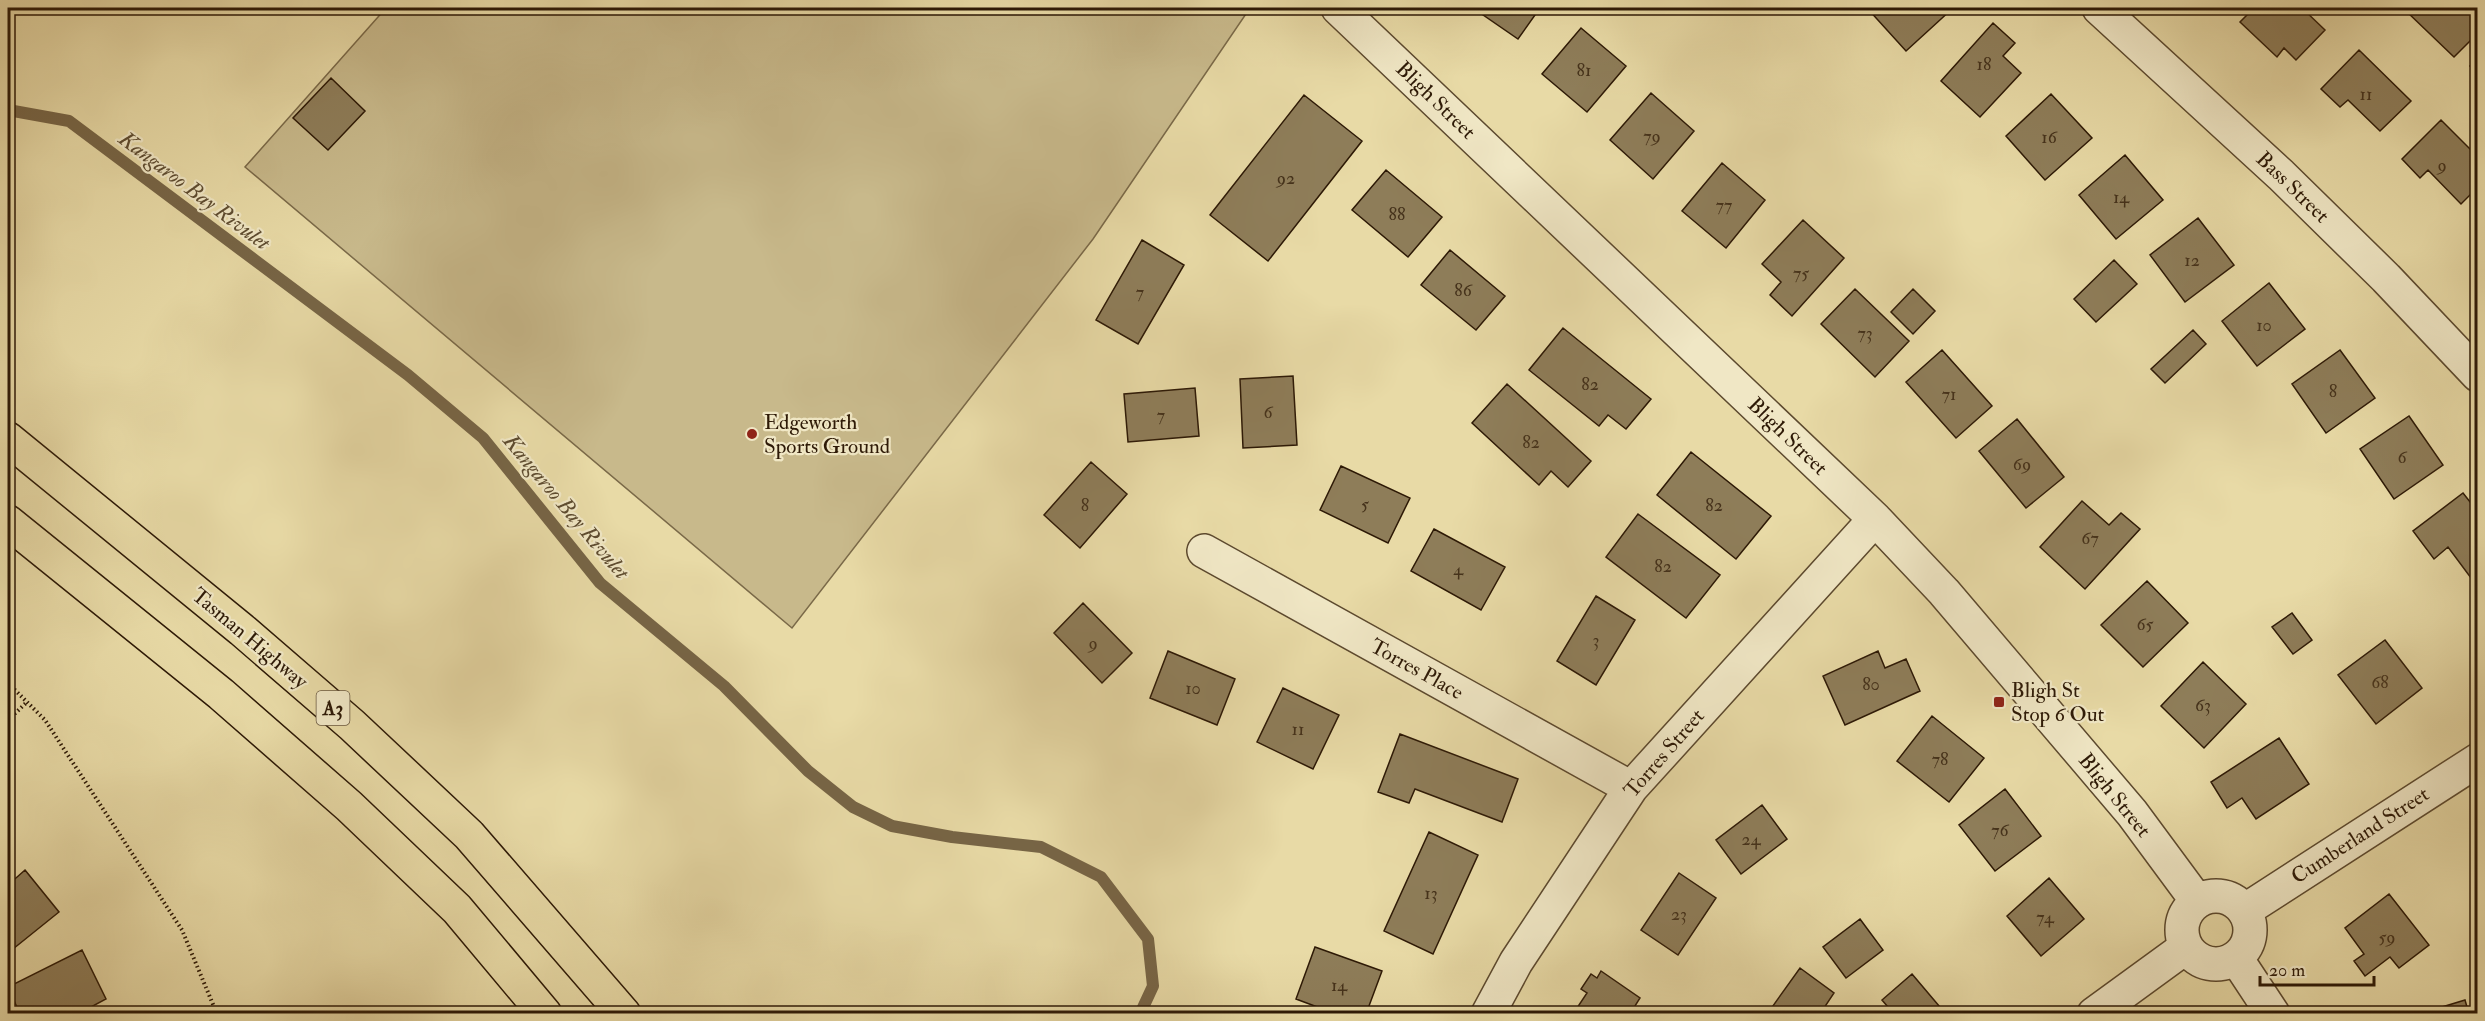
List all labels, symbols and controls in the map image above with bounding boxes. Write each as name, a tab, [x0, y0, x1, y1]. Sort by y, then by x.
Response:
house number: 18	[1977, 53, 1991, 76]
street label: Bligh Street	[1390, 56, 1481, 145]
house number: 81	[1577, 59, 1591, 82]
house number: 11	[2360, 83, 2372, 106]
water label: Kangaroo Bay Rivulet	[113, 124, 277, 258]
house number: 79	[1643, 125, 1661, 148]
house number: 16	[2041, 126, 2058, 149]
street label: Bass Street	[2250, 146, 2335, 229]
house number: 9	[2435, 154, 2447, 177]
house number: 92	[1275, 167, 1295, 190]
house number: 14	[2113, 186, 2130, 209]
house number: 77	[1716, 194, 1732, 217]
house number: 88	[1389, 203, 1405, 226]
house number: 12	[2184, 249, 2200, 272]
house number: 75	[1793, 262, 1809, 285]
house number: 86	[1454, 279, 1473, 302]
house number: 7	[1136, 281, 1144, 304]
house number: 10	[2256, 314, 2272, 337]
house number: 73	[1857, 322, 1873, 345]
house number: 82	[1581, 373, 1599, 396]
house number: 8	[2329, 380, 2337, 403]
house number: 71	[1942, 383, 1956, 406]
street label: Bligh Street	[1742, 392, 1833, 481]
house number: 6	[1263, 401, 1273, 424]
house number: 7	[1157, 404, 1165, 427]
place label: Edgeworth Sports Ground	[764, 409, 891, 460]
water label: Kangaroo Bay Rivulet	[496, 427, 636, 587]
marker: Edgeworth Sports Ground	[745, 427, 759, 441]
house number: 82	[1522, 431, 1540, 454]
house number: 6	[2397, 446, 2407, 469]
house number: 69	[2013, 453, 2031, 476]
house number: 5	[1361, 493, 1369, 516]
house number: 8	[1081, 494, 1089, 517]
house number: 82	[1705, 494, 1723, 517]
house number: 67	[2081, 527, 2099, 550]
house number: 82	[1654, 555, 1672, 578]
house number: 4	[1453, 558, 1464, 581]
street label: Tasman Highway	[186, 582, 314, 695]
house number: 65	[2137, 613, 2154, 636]
house number: 3	[1593, 629, 1599, 652]
house number: 9	[1086, 632, 1098, 655]
street label: Torres Place	[1365, 633, 1468, 706]
house number: 68	[2371, 671, 2389, 694]
house number: 80	[1862, 673, 1880, 696]
house number: 10	[1185, 677, 1201, 700]
place label: Bligh St Stop 6 Out	[2011, 677, 2104, 728]
road number: A3	[316, 691, 350, 725]
house number: 63	[2195, 694, 2211, 717]
marker: Bligh St Stop 6 Out	[1992, 695, 2006, 709]
street label: Torres Street	[1618, 703, 1711, 804]
house number: 11	[1292, 718, 1304, 741]
house number: 78	[1932, 748, 1948, 771]
street label: Bligh Street	[2072, 748, 2157, 843]
street label: Cumberland Street	[2286, 781, 2435, 890]
house number: 76	[1991, 819, 2010, 842]
house number: 24	[1742, 828, 1762, 851]
house number: 13	[1424, 882, 1438, 905]
house number: 23	[1671, 903, 1687, 926]
house number: 74	[2036, 906, 2055, 929]
house number: 59	[2378, 926, 2396, 949]
scale bar	[2260, 949, 2374, 987]
text: 20 m	[2269, 959, 2305, 982]
house number: 14	[1331, 974, 1348, 997]

